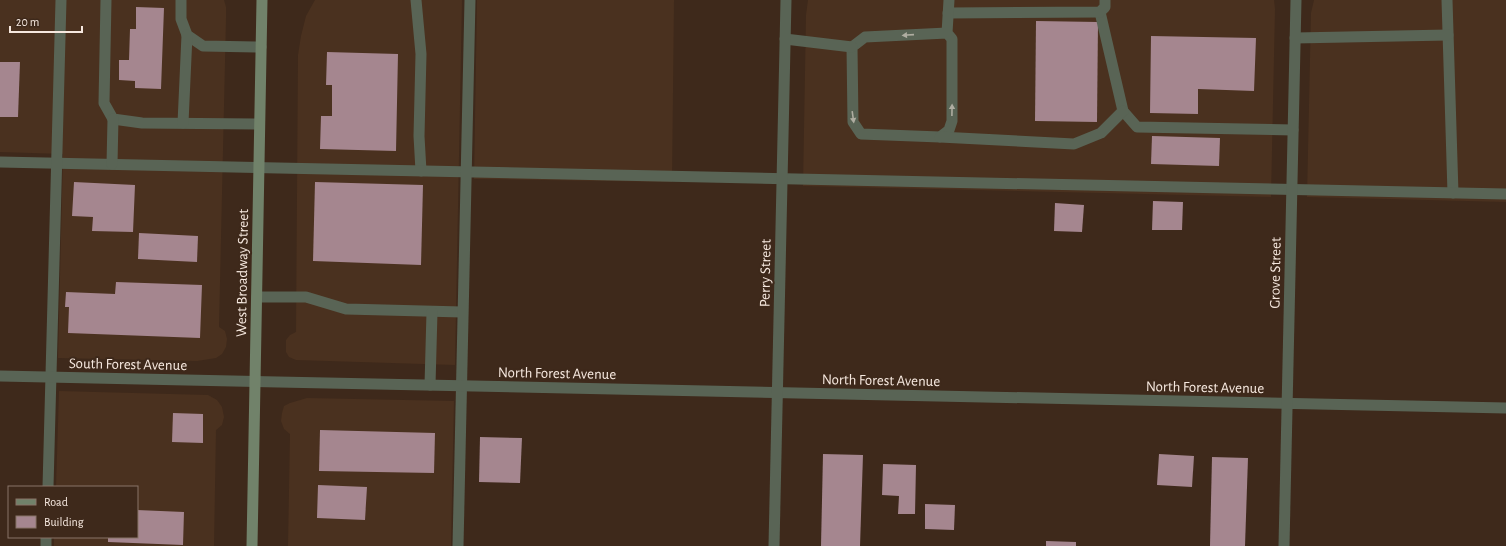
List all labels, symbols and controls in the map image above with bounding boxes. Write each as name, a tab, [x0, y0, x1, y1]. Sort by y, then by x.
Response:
scale bar	[10, 8, 82, 34]
text: 20 m	[16, 16, 39, 28]
one-way arrow	[902, 32, 914, 39]
one-way arrow	[949, 103, 955, 116]
one-way arrow	[850, 111, 856, 123]
street label: West Broadway Street	[234, 209, 251, 337]
street label: Grove Street	[1267, 237, 1284, 309]
street label: Perry Street	[757, 239, 774, 307]
street label: South Forest Avenue	[69, 356, 187, 373]
street label: North Forest Avenue	[498, 365, 616, 382]
street label: North Forest Avenue	[822, 372, 940, 389]
street label: North Forest Avenue	[1146, 379, 1264, 396]
legend	[8, 486, 138, 538]
text: Road	[44, 496, 68, 508]
text: Building	[44, 516, 84, 528]

